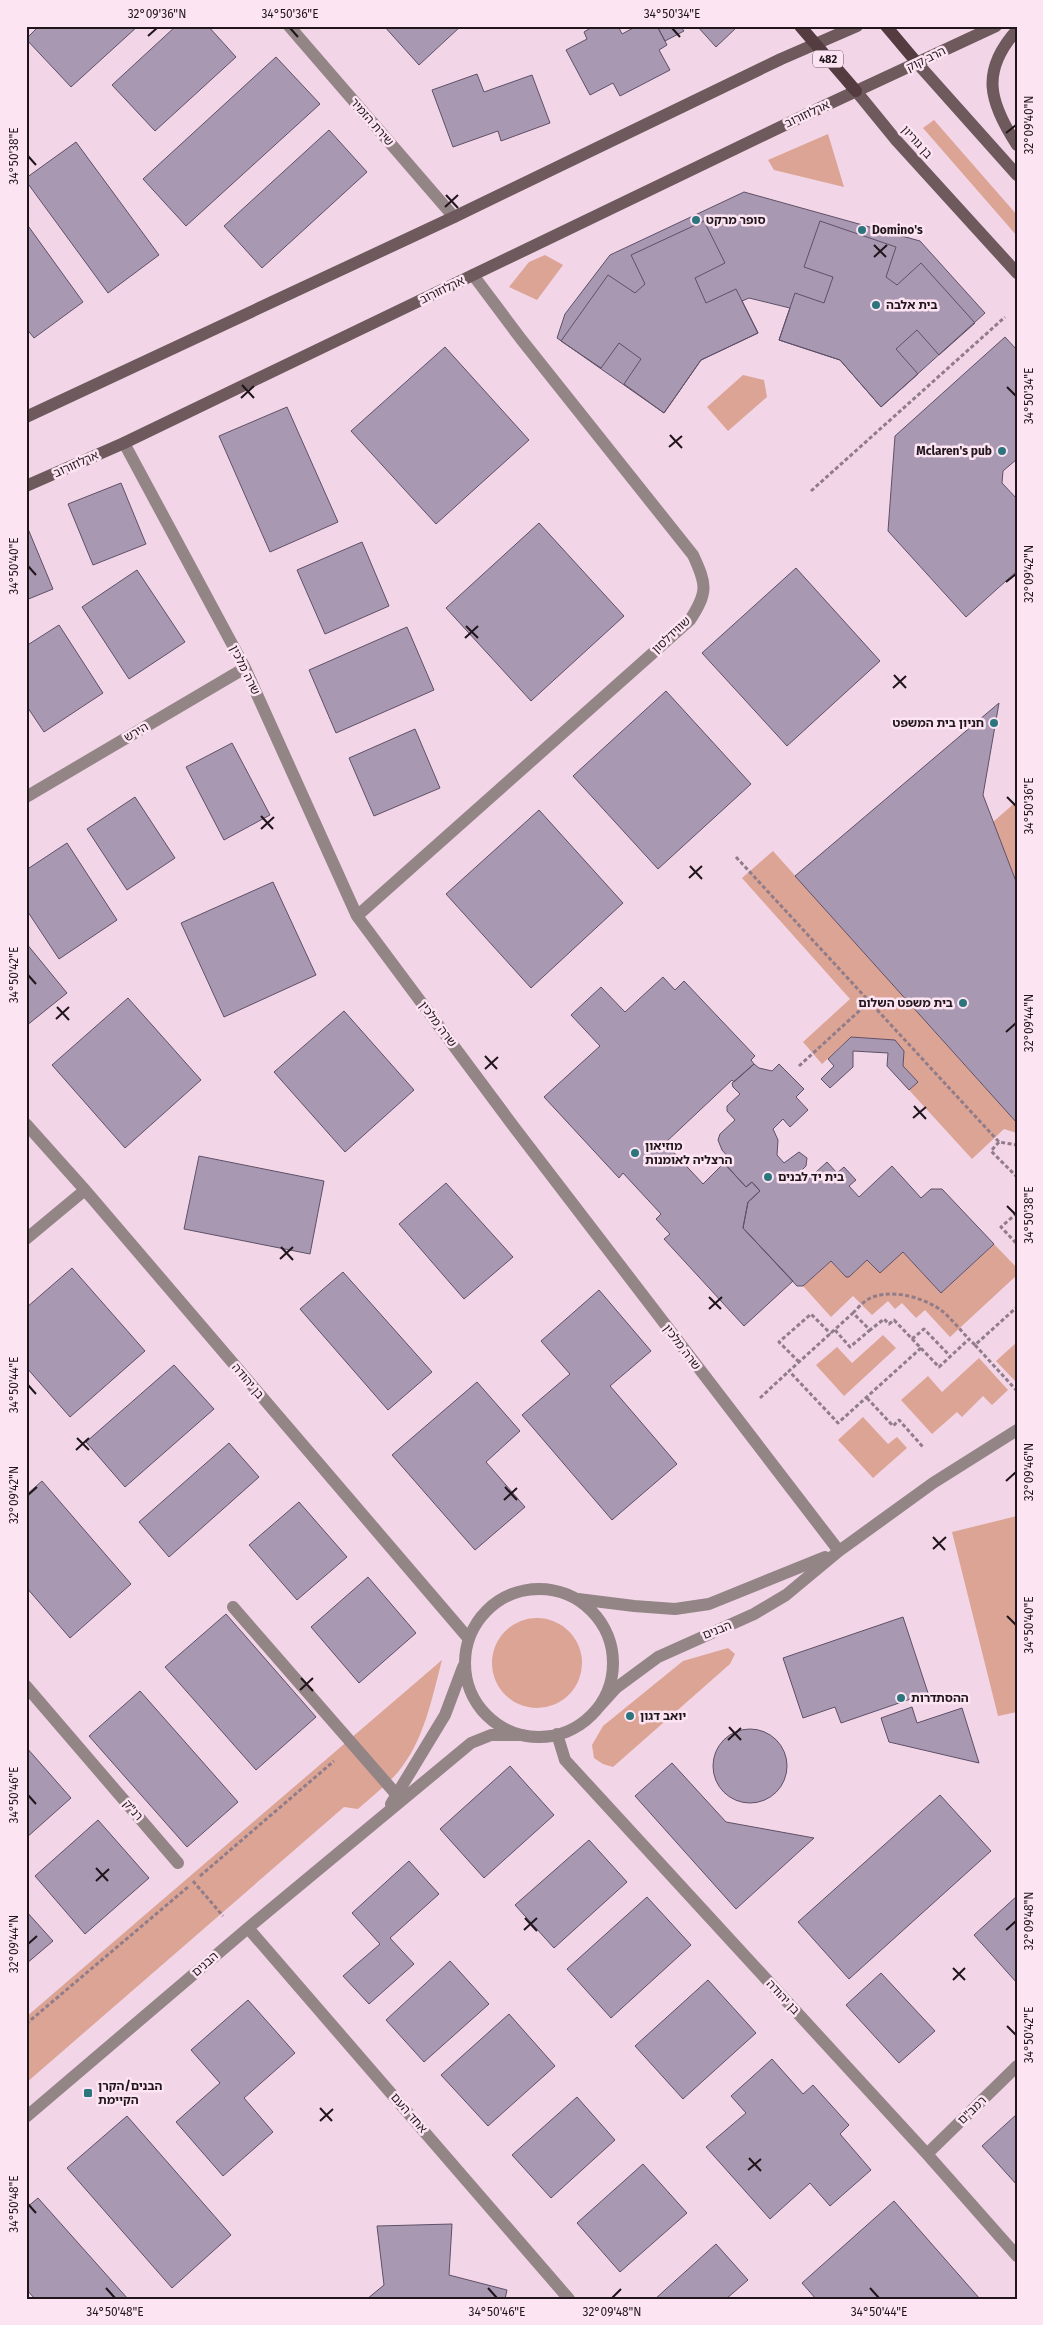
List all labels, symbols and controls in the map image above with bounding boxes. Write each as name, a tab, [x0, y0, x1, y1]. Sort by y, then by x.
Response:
text: 32°09'36"N	[128, 7, 186, 21]
text: 34°50'36"E	[261, 7, 319, 21]
text: 34°50'34"E	[644, 7, 700, 21]
street label: הרב קוק	[904, 43, 948, 75]
road number: 482	[813, 51, 843, 68]
street label: שירת הזמיר	[348, 95, 396, 149]
text: 32°09'40"N	[1022, 95, 1036, 155]
street label: ארלוזורוב	[782, 97, 832, 130]
street label: בן גוריון	[899, 123, 935, 161]
text: 34°50'38"E	[7, 127, 21, 185]
place label: סופר מרקט	[706, 213, 766, 227]
marker: סופר מרקט	[690, 214, 702, 226]
place label: Domino's	[872, 223, 923, 237]
marker: Domino's	[856, 224, 868, 236]
street label: ארלוזורוב	[417, 273, 467, 307]
place label: בית אלבה	[886, 298, 938, 312]
marker: בית אלבה	[870, 299, 882, 311]
text: 34°50'34"E	[1022, 368, 1036, 424]
place label: Mclaren's pub	[916, 444, 992, 458]
marker: Mclaren's pub	[996, 445, 1008, 457]
street label: ארלוזורוב	[51, 448, 101, 480]
text: 34°50'40"E	[7, 537, 21, 595]
text: 32°09'42"N	[1022, 545, 1036, 603]
street label: שווידלסון	[649, 614, 693, 656]
street label: שרה מלכין	[227, 643, 263, 697]
place label: חניון בית המשפט	[893, 716, 984, 730]
marker: חניון בית המשפט	[988, 717, 1000, 729]
street label: הירש	[121, 719, 151, 745]
text: 34°50'36"E	[1022, 777, 1036, 835]
text: 34°50'42"E	[7, 947, 21, 1003]
text: 32°09'44"N	[1022, 994, 1036, 1052]
place label: בית משפט השלום	[858, 996, 953, 1010]
marker: בית משפט השלום	[957, 997, 969, 1009]
street label: שרה מלכין	[416, 999, 460, 1049]
place label: מוזיאון הרצליה לאומנות	[645, 1139, 733, 1167]
marker: מוזיאון הרצליה לאומנות	[629, 1147, 641, 1159]
place label: בית יד לבנים	[778, 1170, 844, 1184]
marker: בית יד לבנים	[762, 1171, 774, 1183]
text: 34°50'38"E	[1022, 1186, 1036, 1244]
street label: שרה מלכין	[660, 1322, 704, 1372]
text: 34°50'44"E	[7, 1357, 21, 1413]
street label: בן יהודה	[229, 1360, 267, 1402]
text: 32°09'46"N	[1022, 1443, 1036, 1501]
text: 32°09'42"N	[7, 1466, 21, 1524]
text: 34°50'40"E	[1022, 1596, 1036, 1654]
street label: הבנים	[700, 1618, 734, 1642]
place label: ההסתדרות	[911, 1691, 969, 1705]
marker: ההסתדרות	[895, 1692, 907, 1704]
place label: יואב דגון	[640, 1709, 686, 1723]
marker: יואב דגון	[624, 1710, 636, 1722]
text: 34°50'46"E	[7, 1766, 21, 1824]
street label: רנ"ק	[120, 1797, 146, 1823]
text: 32°09'48"N	[1022, 1892, 1036, 1950]
text: 32°09'44"N	[7, 1915, 21, 1973]
street label: הבנים	[189, 1949, 221, 1979]
street label: בן יהודה	[763, 1977, 803, 2017]
text: 34°50'42"E	[1022, 2007, 1036, 2063]
place label: הבנים/הקרן הקיימת	[98, 2079, 163, 2107]
marker: הבנים/הקרן הקיימת	[82, 2087, 94, 2099]
street label: אחד העם	[388, 2090, 430, 2136]
street label: רמב"ם	[955, 2093, 989, 2127]
text: 34°50'48"E	[7, 2175, 21, 2233]
text: 34°50'48"E	[86, 2305, 144, 2319]
text: 34°50'46"E	[468, 2305, 526, 2319]
text: 32°09'48"N	[583, 2305, 641, 2319]
text: 34°50'44"E	[851, 2305, 907, 2319]

